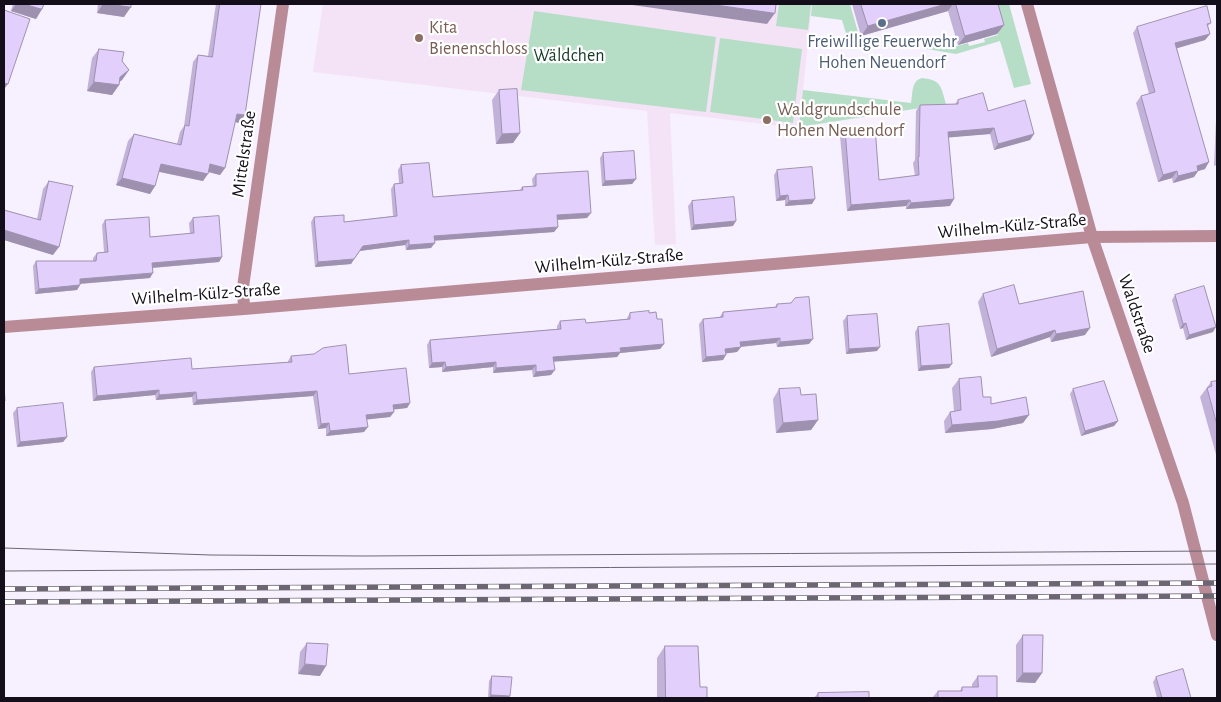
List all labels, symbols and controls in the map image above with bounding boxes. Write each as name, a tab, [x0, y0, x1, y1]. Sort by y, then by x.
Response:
place label: Kita Bienenschloss	[429, 17, 528, 59]
marker: Freiwillige Feuerwehr Hohen Neuendorf	[876, 17, 888, 29]
place label: Freiwillige Feuerwehr Hohen Neuendorf	[807, 31, 957, 74]
marker: Kita Bienenschloss	[413, 32, 425, 44]
park label: Wäldchen	[533, 45, 605, 67]
place label: Waldgrundschule Hohen Neuendorf	[777, 99, 904, 142]
street label: Mittelstraße	[227, 109, 261, 199]
marker: Waldgrundschule Hohen Neuendorf	[761, 114, 773, 126]
street label: Wilhelm-Külz-Straße	[937, 209, 1087, 243]
street label: Wilhelm-Külz-Straße	[534, 244, 684, 278]
street label: Waldstraße	[1113, 272, 1161, 356]
street label: Wilhelm-Külz-Straße	[131, 278, 281, 310]

